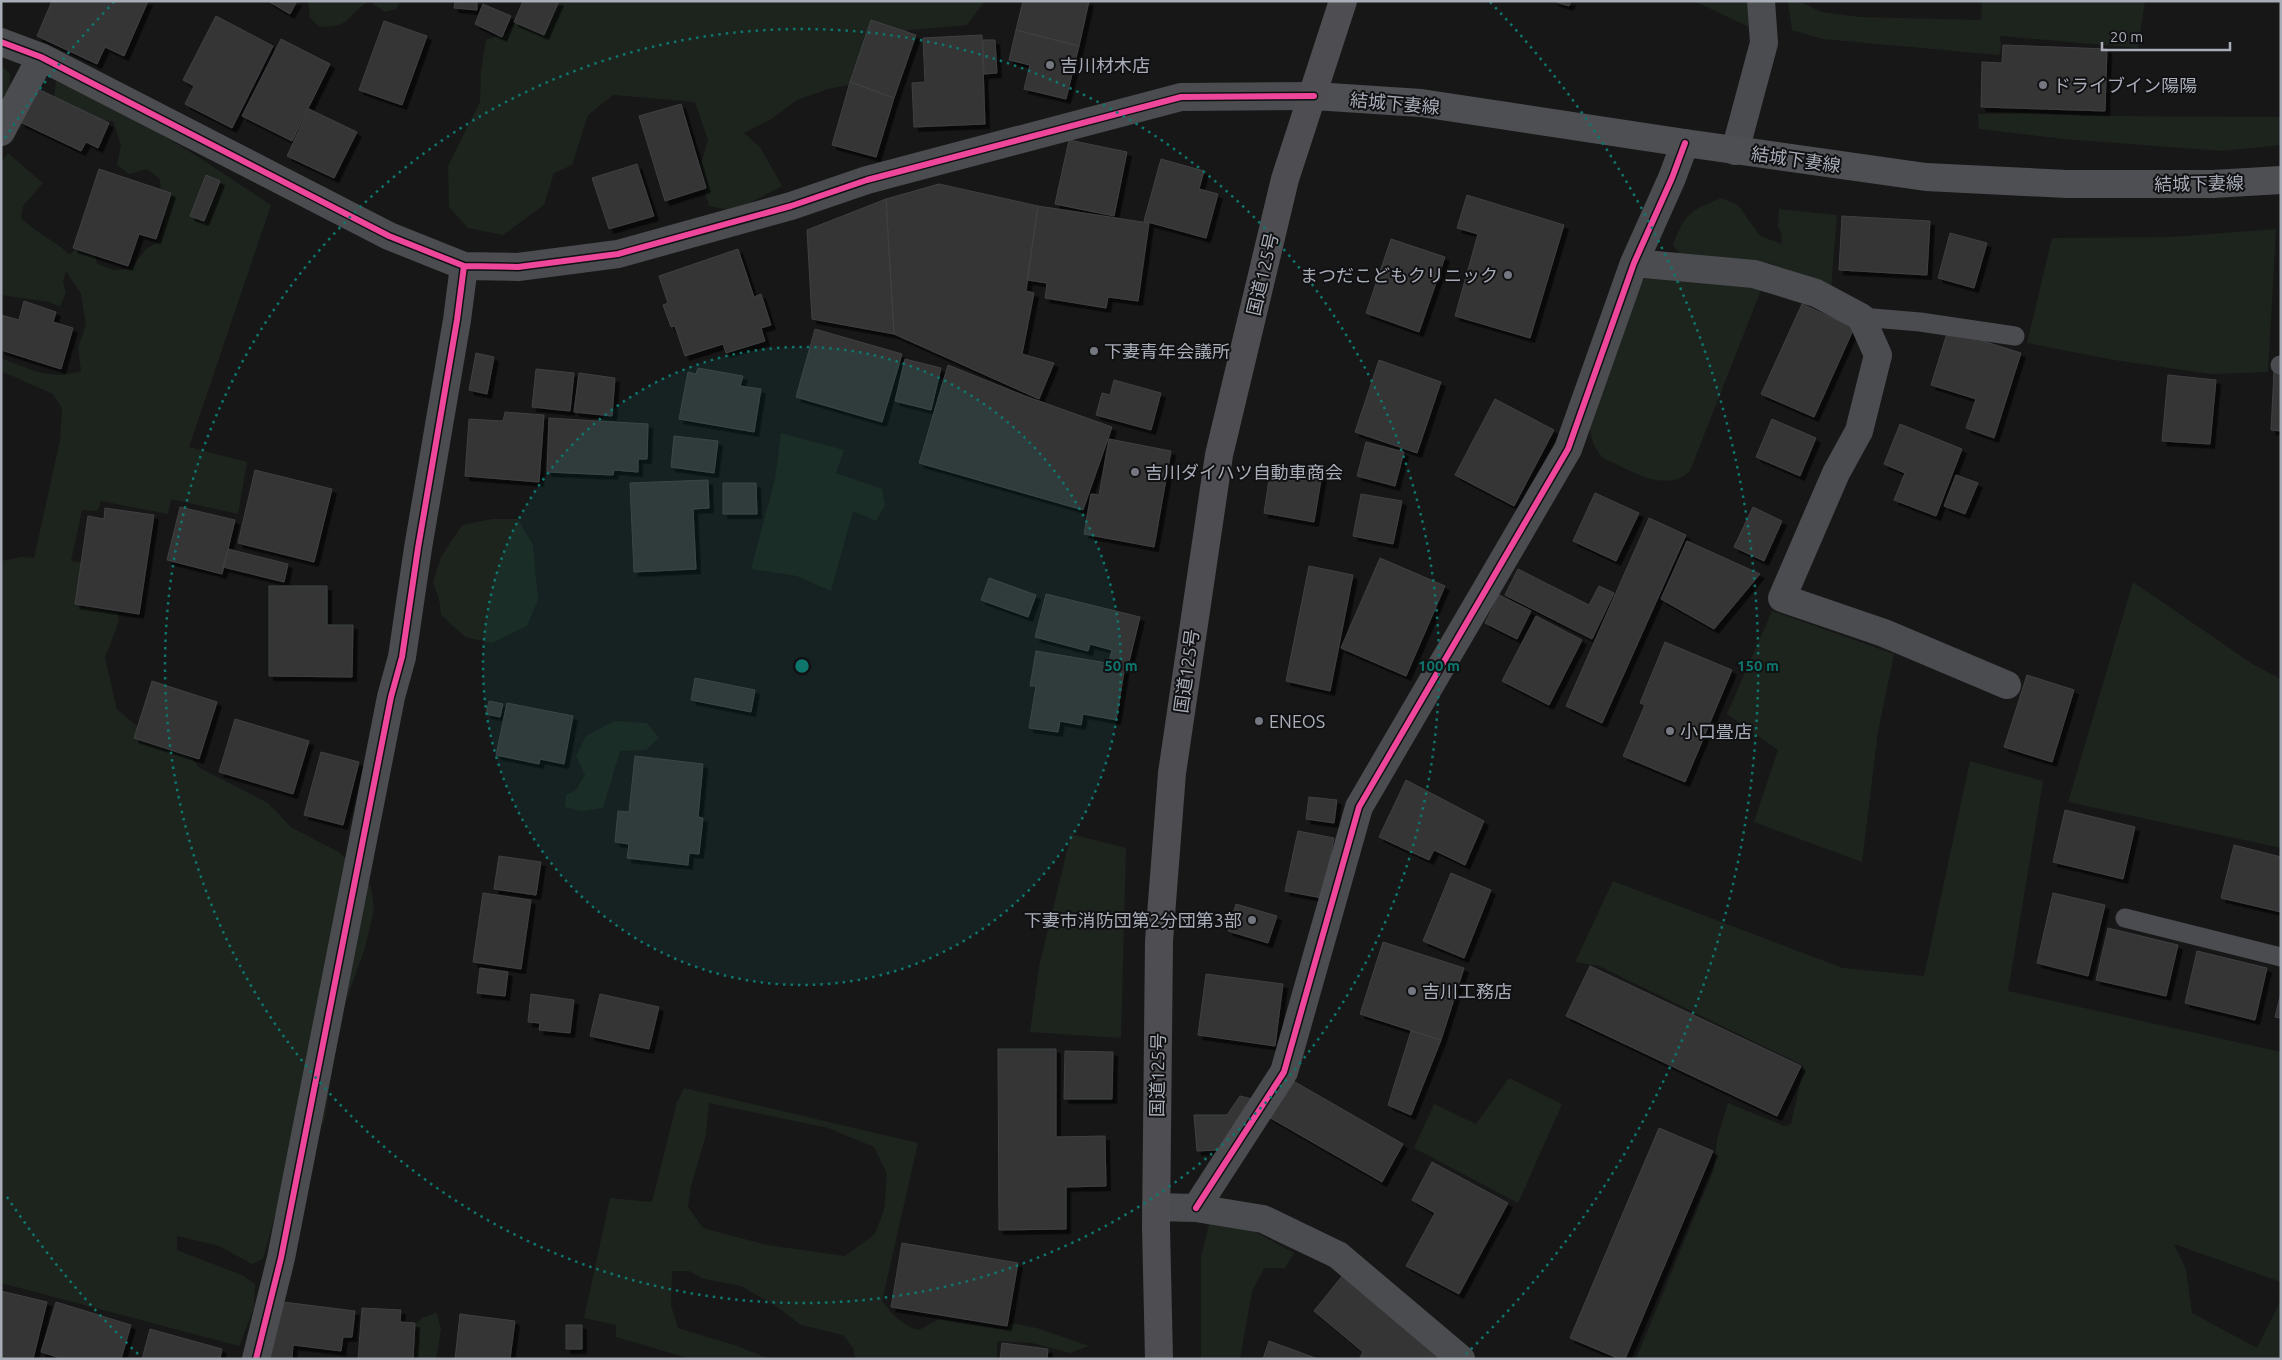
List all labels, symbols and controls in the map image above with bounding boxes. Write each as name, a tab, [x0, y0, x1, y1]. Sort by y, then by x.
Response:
scale bar	[2102, 20, 2230, 52]
text: 20 m	[2110, 28, 2143, 45]
place label: 吉川材木店	[1060, 55, 1150, 75]
marker: 吉川材木店	[1044, 59, 1056, 71]
place label: ドライブイン陽陽	[2053, 75, 2197, 95]
marker: ドライブイン陽陽	[2037, 79, 2049, 91]
street label: 結城下妻線	[1349, 89, 1441, 117]
street label: 結城下妻線	[1750, 143, 1842, 175]
street label: 結城下妻線	[2154, 172, 2244, 194]
street label: 国道125号	[1243, 231, 1281, 317]
place label: まつだこどもクリニック	[1300, 265, 1498, 285]
marker: まつだこどもクリニック	[1502, 269, 1514, 281]
place label: 下妻青年会議所	[1104, 341, 1230, 361]
marker: 下妻青年会議所	[1088, 345, 1100, 357]
place label: 吉川ダイハツ自動車商会	[1145, 462, 1343, 482]
marker: 吉川ダイハツ自動車商会	[1129, 466, 1141, 478]
street label: 国道125号	[1170, 628, 1202, 714]
centre of rings	[793, 657, 811, 675]
text: 50 m	[1104, 657, 1138, 674]
text: 100 m	[1418, 657, 1460, 674]
text: 150 m	[1737, 657, 1779, 674]
place label: ENEOS	[1269, 711, 1325, 731]
marker: ENEOS	[1253, 715, 1265, 727]
place label: 小口畳店	[1680, 721, 1752, 741]
marker: 小口畳店	[1664, 725, 1676, 737]
place label: 下妻市消防団第2分団第3部	[1024, 910, 1242, 930]
marker: 下妻市消防団第2分団第3部	[1246, 914, 1258, 926]
place label: 吉川工務店	[1422, 981, 1512, 1001]
marker: 吉川工務店	[1406, 985, 1418, 997]
street label: 国道125号	[1146, 1033, 1168, 1117]

